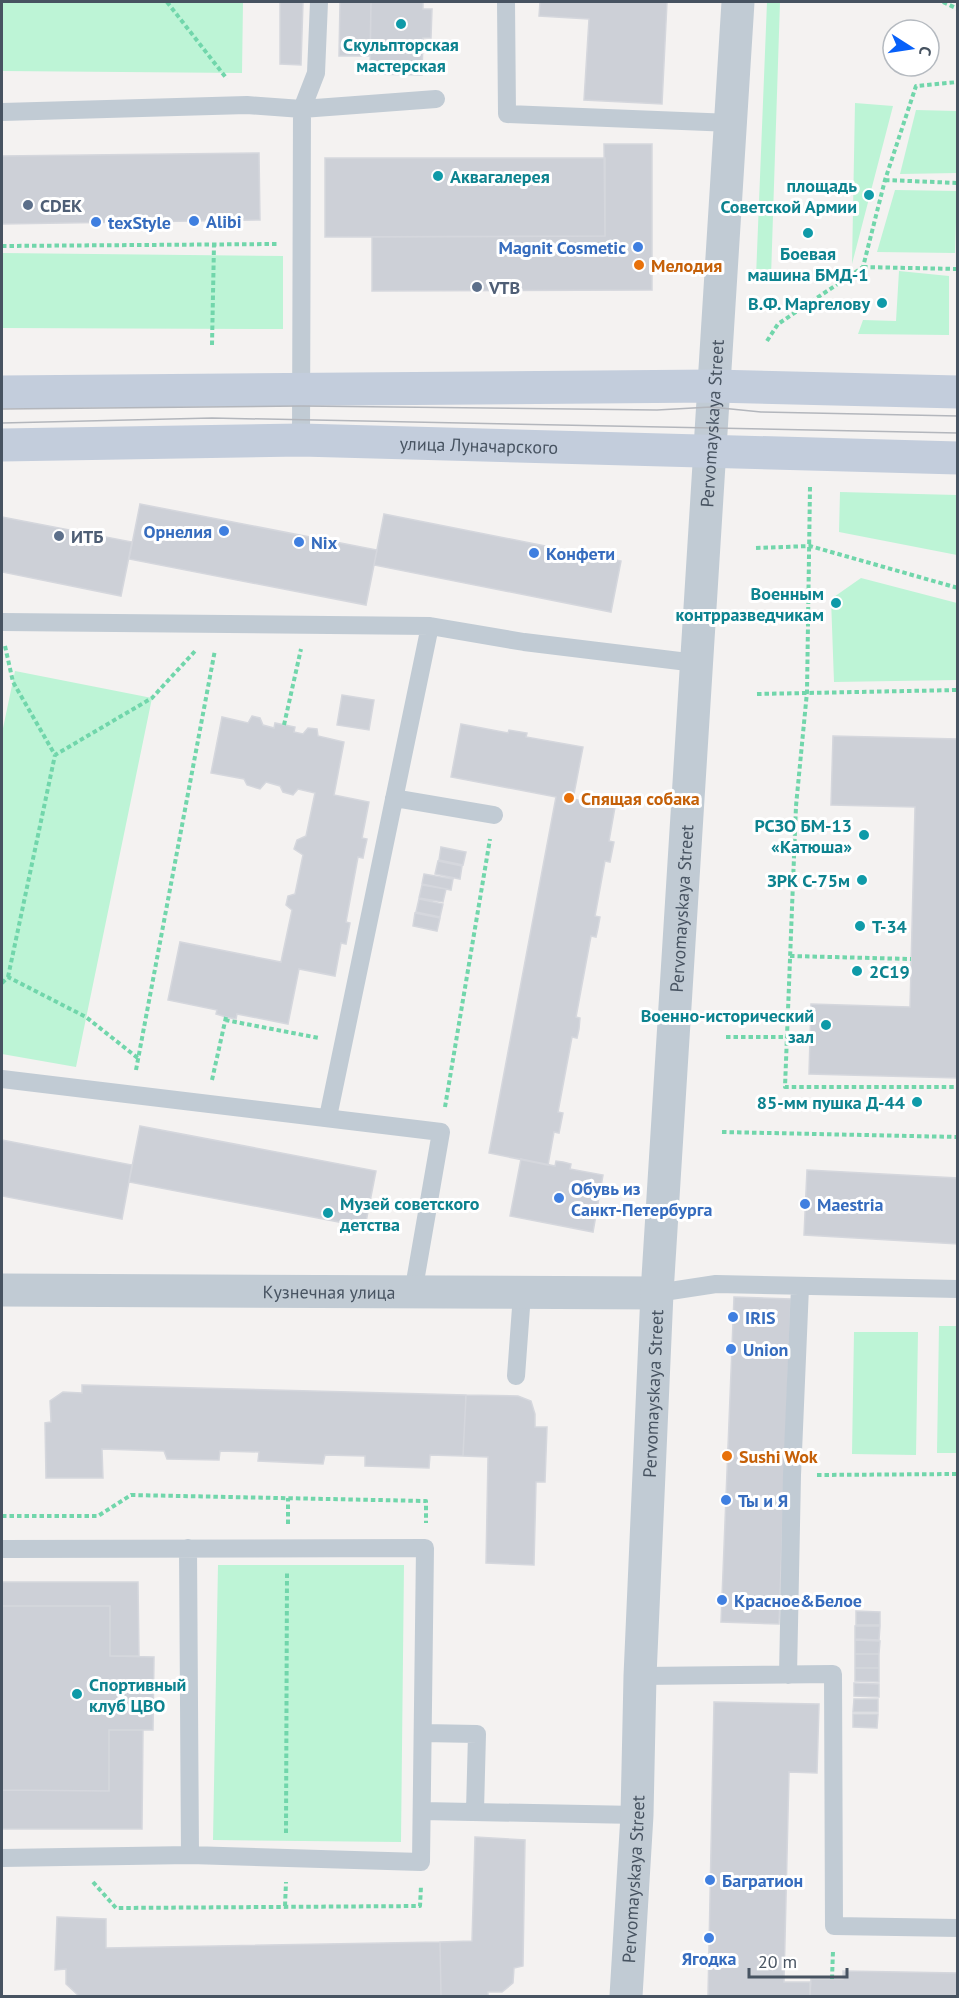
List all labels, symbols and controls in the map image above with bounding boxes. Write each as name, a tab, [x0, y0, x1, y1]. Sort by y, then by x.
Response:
marker: Скульпторская мастерская	[394, 17, 408, 31]
north arrow	[881, 18, 941, 78]
place label: Скульпторская мастерская	[343, 33, 459, 77]
text: С	[915, 45, 936, 58]
place label: Аквагалерея	[450, 165, 550, 188]
marker: Аквагалерея	[431, 169, 445, 183]
place label: площадь Советской Армии	[720, 174, 857, 218]
marker: площадь Советской Армии	[862, 188, 876, 202]
place label: CDEK	[40, 194, 82, 217]
marker: CDEK	[21, 198, 35, 212]
place label: Alibi	[206, 210, 242, 233]
place label: texStyle	[108, 211, 171, 234]
marker: Alibi	[187, 214, 201, 228]
marker: texStyle	[89, 215, 103, 229]
marker: Боевая машина БМД-1	[801, 226, 815, 240]
place label: Magnit Cosmetic	[499, 236, 626, 259]
marker: Magnit Cosmetic	[631, 240, 645, 254]
place label: Боевая машина БМД-1	[748, 242, 868, 286]
place label: Мелодия	[651, 254, 722, 277]
marker: Мелодия	[632, 258, 646, 272]
place label: VTB	[488, 276, 520, 299]
marker: VTB	[470, 280, 484, 294]
place label: В.Ф. Маргелову	[748, 292, 870, 315]
marker: В.Ф. Маргелову	[875, 296, 889, 310]
street label: Pervomayskaya Street	[695, 339, 728, 508]
street label: улица Луначарского	[399, 431, 558, 459]
place label: Орнелия	[143, 520, 212, 543]
marker: Орнелия	[217, 524, 231, 538]
place label: ИТБ	[71, 525, 103, 548]
marker: ИТБ	[52, 529, 66, 543]
place label: Nix	[311, 531, 338, 554]
marker: Nix	[292, 535, 306, 549]
place label: Конфети	[546, 542, 615, 565]
marker: Конфети	[527, 546, 541, 560]
place label: Военным контрразведчикам	[676, 582, 824, 626]
marker: Военным контрразведчикам	[829, 596, 843, 610]
place label: Спящая собака	[581, 787, 700, 810]
marker: Спящая собака	[562, 791, 576, 805]
place label: РСЗО БМ-13 «Катюша»	[754, 814, 852, 858]
street label: Pervomayskaya Street	[664, 824, 698, 993]
marker: РСЗО БМ-13 «Катюша»	[857, 828, 871, 842]
place label: ЗРК С-75м	[767, 869, 850, 892]
marker: ЗРК С-75м	[855, 873, 869, 887]
place label: Т-34	[872, 915, 907, 938]
marker: Т-34	[853, 919, 867, 933]
place label: 2С19	[869, 960, 910, 983]
marker: 2С19	[850, 964, 864, 978]
place label: Военно-исторический зал	[641, 1004, 814, 1048]
marker: Военно-исторический зал	[819, 1018, 833, 1032]
place label: 85-мм пушка Д-44	[757, 1091, 905, 1114]
marker: 85-мм пушка Д-44	[910, 1095, 924, 1109]
place label: Обувь из Санкт-Петербурга	[571, 1177, 712, 1221]
marker: Обувь из Санкт-Петербурга	[552, 1191, 566, 1205]
place label: Музей советского детства	[339, 1192, 480, 1236]
place label: Maestria	[817, 1193, 884, 1216]
marker: Maestria	[798, 1197, 812, 1211]
marker: Музей советского детства	[321, 1206, 335, 1220]
street label: Кузнечная улица	[262, 1280, 396, 1303]
place label: IRIS	[745, 1306, 776, 1329]
street label: Pervomayskaya Street	[637, 1309, 668, 1478]
marker: IRIS	[726, 1310, 740, 1324]
place label: Union	[743, 1338, 788, 1361]
marker: Union	[724, 1342, 738, 1356]
place label: Sushi Wok	[739, 1445, 818, 1468]
marker: Sushi Wok	[720, 1449, 734, 1463]
place label: Ты и Я	[738, 1489, 788, 1512]
marker: Ты и Я	[719, 1493, 733, 1507]
place label: Красное&Белое	[734, 1589, 862, 1612]
marker: Красное&Белое	[715, 1593, 729, 1607]
place label: Спортивный клуб ЦВО	[89, 1673, 186, 1717]
marker: Спортивный клуб ЦВО	[70, 1687, 84, 1701]
street label: Pervomayskaya Street	[617, 1795, 649, 1964]
place label: Багратион	[722, 1869, 803, 1892]
marker: Багратион	[703, 1873, 717, 1887]
marker: Ягодка	[702, 1931, 716, 1945]
scale bar	[749, 1941, 846, 1979]
place label: Ягодка	[682, 1947, 736, 1970]
text: 20 m	[758, 1950, 797, 1973]

